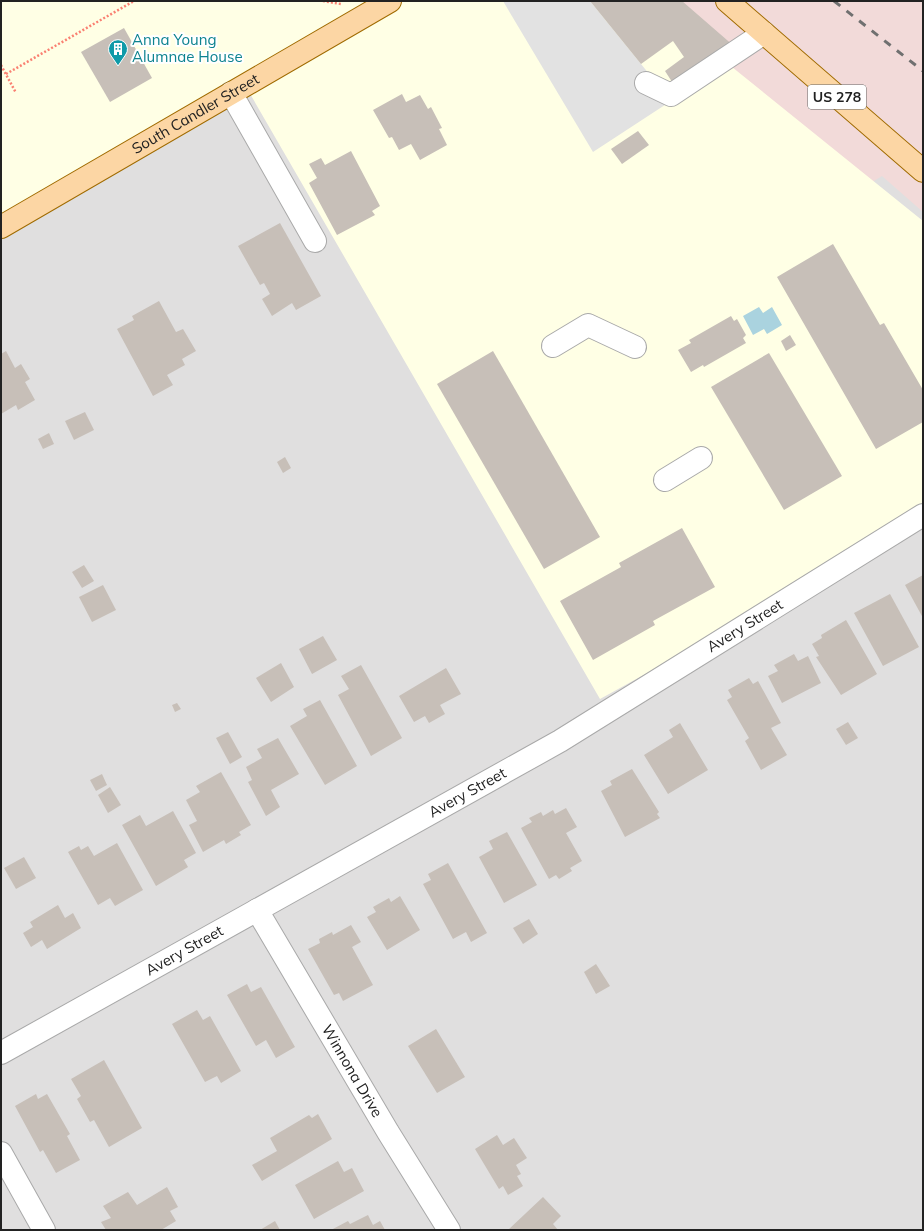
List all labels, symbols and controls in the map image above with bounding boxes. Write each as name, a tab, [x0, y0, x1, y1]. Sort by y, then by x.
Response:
place label: Anna Young Alumnae House	[132, 30, 243, 66]
building icon: Anna Young Alumnae House	[107, 38, 129, 66]
street label: South Candler Street	[128, 69, 262, 158]
road number: US 278	[808, 85, 866, 109]
street label: Avery Street	[703, 595, 786, 656]
street label: Avery Street	[425, 763, 509, 822]
street label: Avery Street	[142, 921, 226, 979]
street label: Winnona Drive	[318, 1021, 387, 1121]

